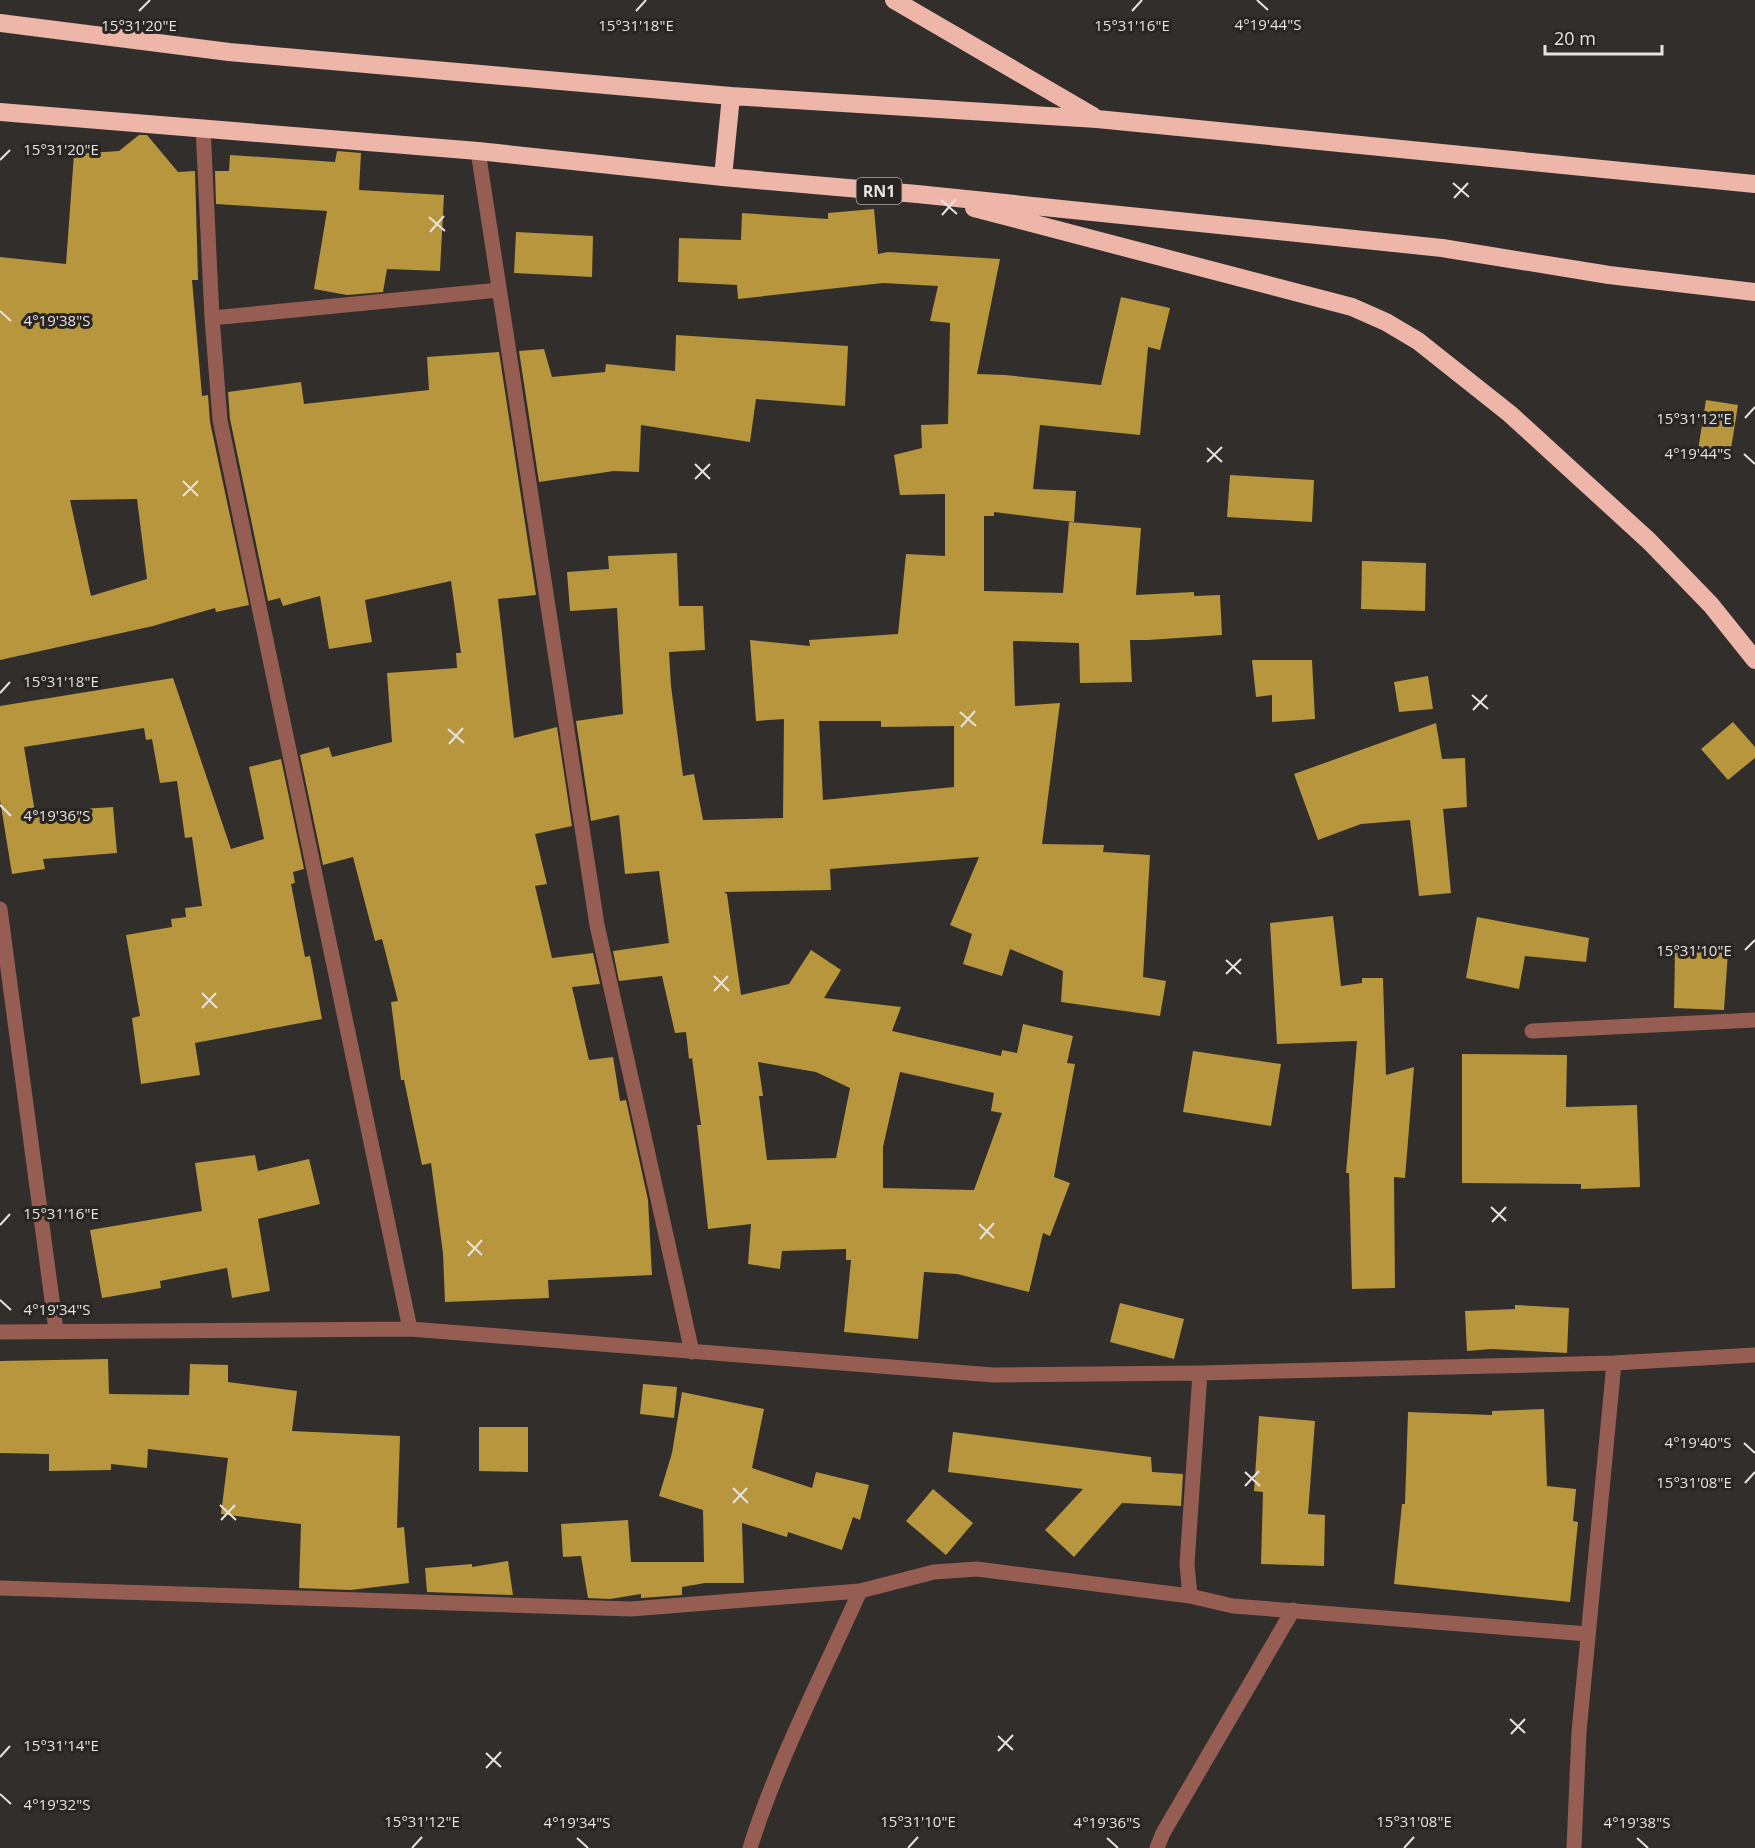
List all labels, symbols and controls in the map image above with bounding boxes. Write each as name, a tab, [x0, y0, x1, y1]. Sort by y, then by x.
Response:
text: 4°19'44"S	[1235, 14, 1301, 34]
text: 15°31'20"E	[101, 15, 177, 35]
text: 15°31'18"E	[598, 15, 674, 35]
text: 15°31'16"E	[1094, 15, 1170, 35]
scale bar	[1545, 18, 1662, 56]
text: 20 m	[1554, 26, 1596, 50]
text: 15°31'20"E	[23, 139, 99, 159]
road number: RN1	[856, 178, 902, 204]
text: 4°19'38"S	[24, 310, 90, 330]
text: 15°31'12"E	[1656, 408, 1732, 428]
text: 4°19'44"S	[1665, 443, 1731, 463]
text: 15°31'18"E	[23, 671, 99, 691]
text: 4°19'36"S	[24, 805, 90, 825]
text: 15°31'10"E	[1656, 940, 1732, 960]
text: 15°31'16"E	[23, 1203, 99, 1223]
text: 4°19'34"S	[24, 1299, 90, 1319]
text: 4°19'40"S	[1665, 1432, 1731, 1452]
text: 15°31'08"E	[1656, 1472, 1732, 1492]
text: 15°31'14"E	[23, 1735, 99, 1755]
text: 4°19'32"S	[24, 1794, 90, 1814]
text: 15°31'12"E	[384, 1811, 460, 1831]
text: 15°31'10"E	[880, 1811, 956, 1831]
text: 15°31'08"E	[1376, 1811, 1452, 1831]
text: 4°19'34"S	[544, 1812, 610, 1832]
text: 4°19'36"S	[1074, 1812, 1140, 1832]
text: 4°19'38"S	[1604, 1812, 1670, 1832]

